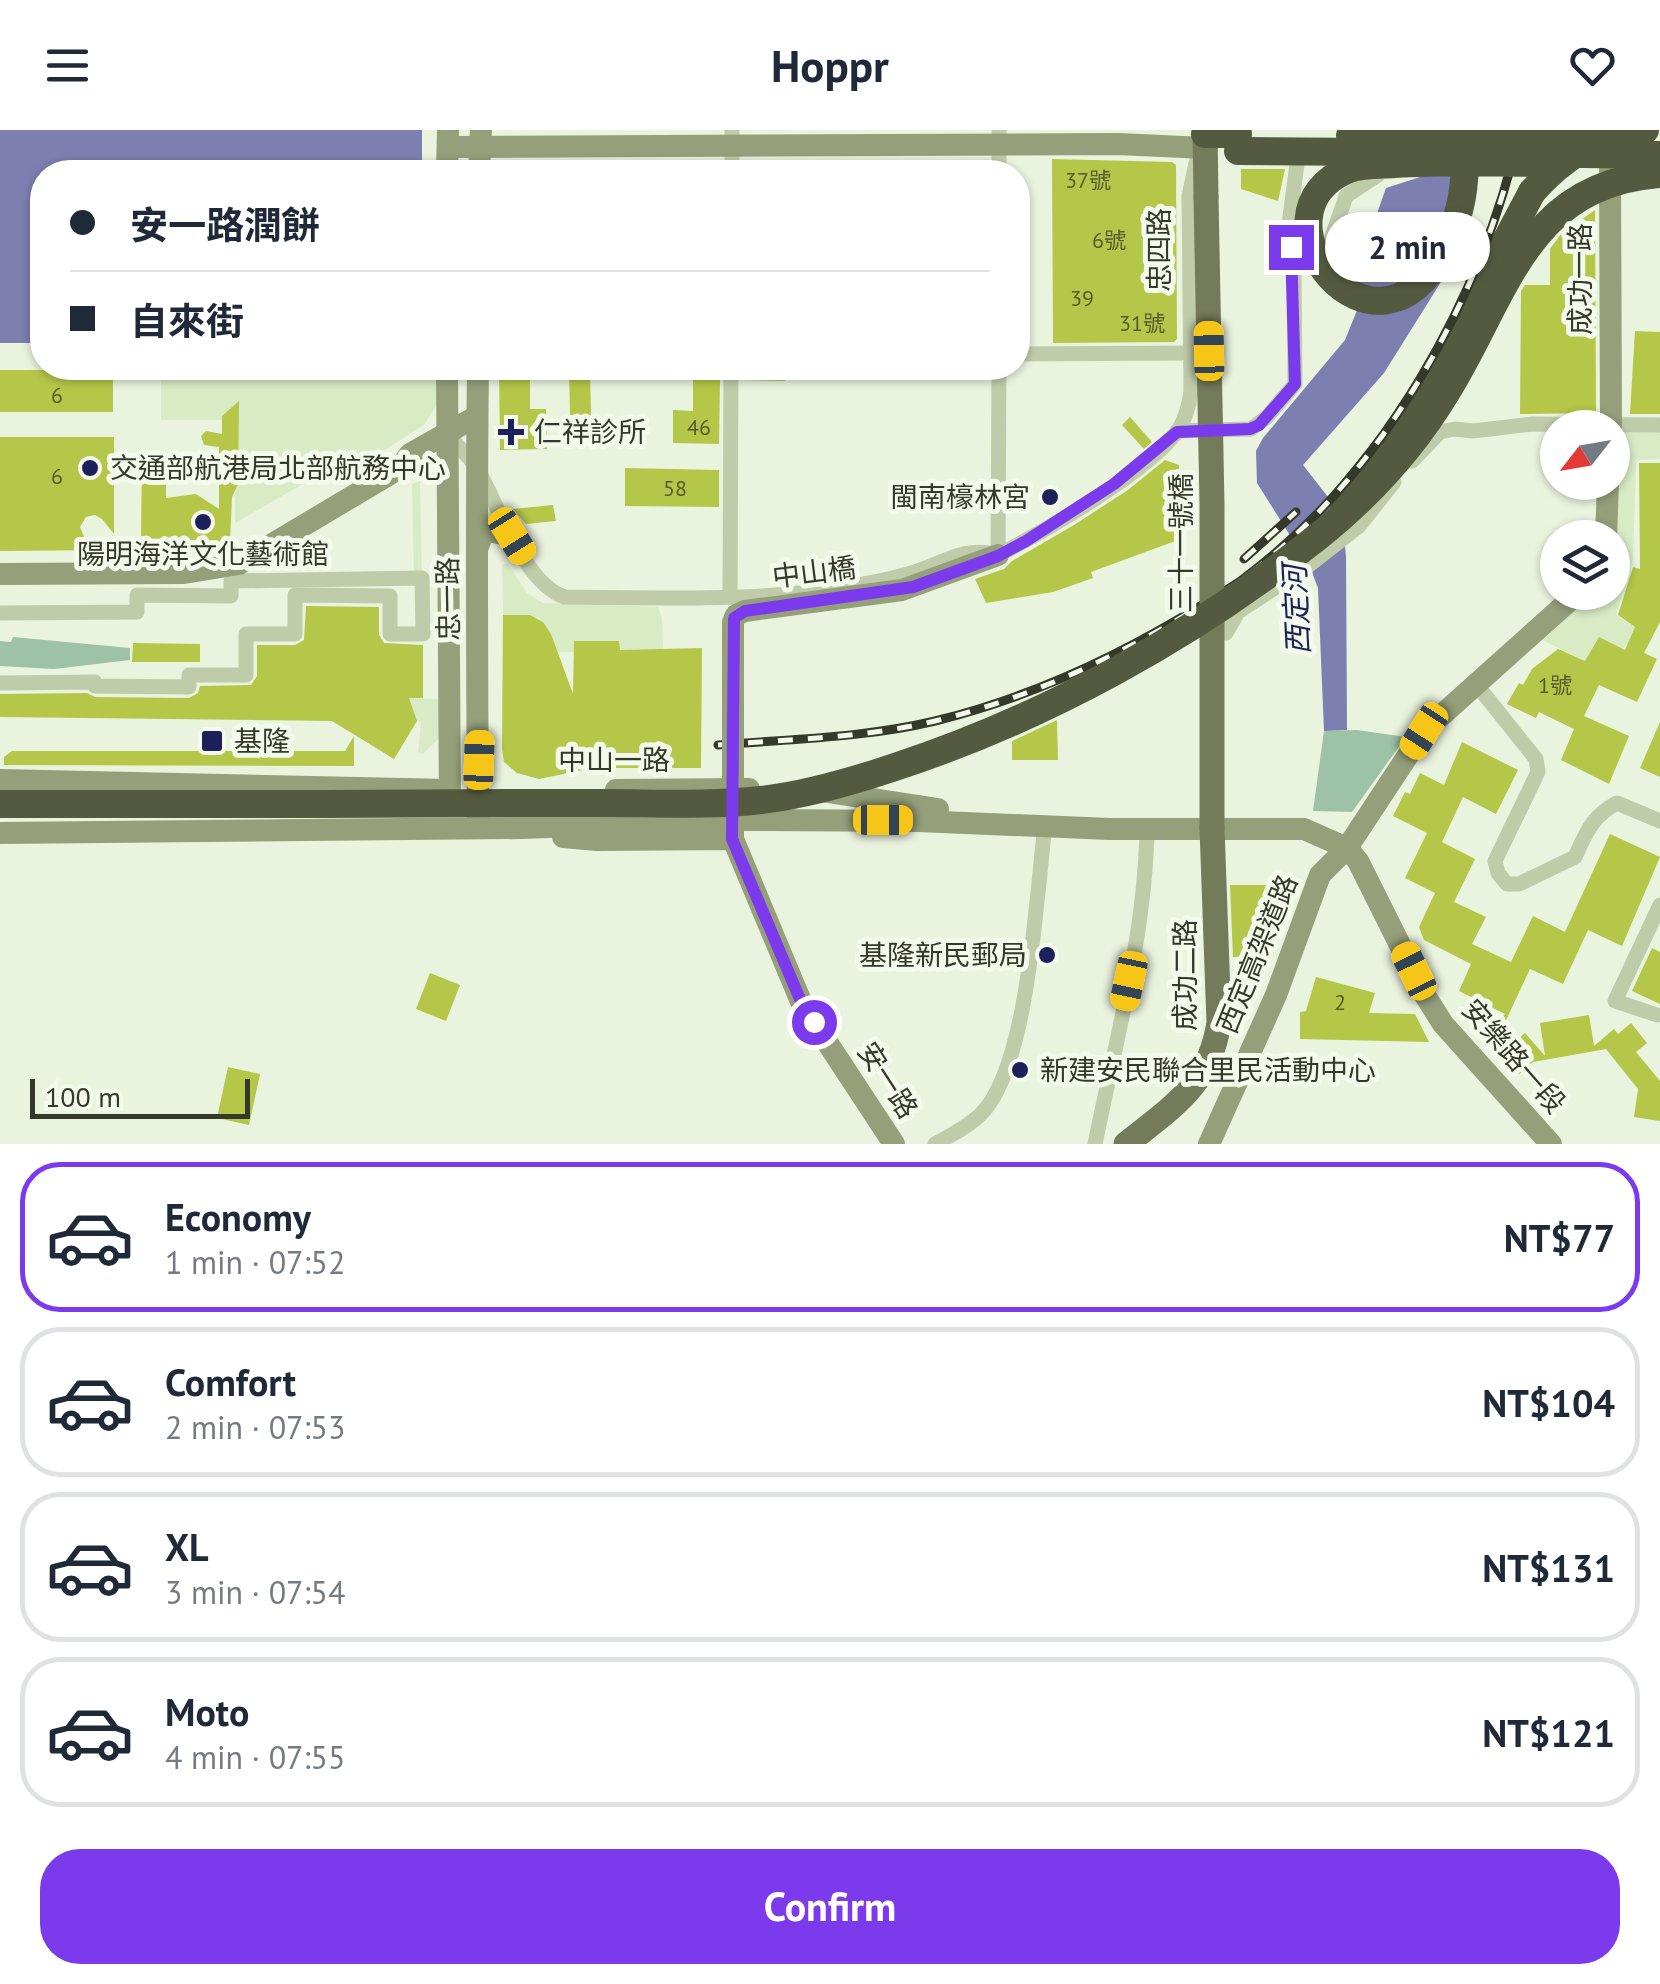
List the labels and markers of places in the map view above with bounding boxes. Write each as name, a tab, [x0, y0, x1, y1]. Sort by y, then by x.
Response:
place label: 仁祥診所	[534, 413, 646, 450]
marker: 仁祥診所	[498, 419, 524, 445]
place label: 交通部航港局北部航務中心	[110, 449, 446, 486]
marker: 交通部航港局北部航務中心	[79, 457, 101, 479]
place label: 閩南檺林宮	[890, 478, 1030, 515]
marker: 閩南檺林宮	[1039, 486, 1061, 508]
marker: 陽明海洋文化藝術館	[192, 511, 214, 533]
place label: 陽明海洋文化藝術館	[77, 535, 329, 572]
place label: 基隆	[234, 722, 290, 759]
marker: 基隆	[199, 728, 225, 754]
place label: 基隆新民郵局	[859, 936, 1027, 973]
marker: 基隆新民郵局	[1036, 944, 1058, 966]
place label: 新建安民聯合里民活動中心	[1040, 1051, 1376, 1088]
marker: 新建安民聯合里民活動中心	[1009, 1059, 1031, 1081]

